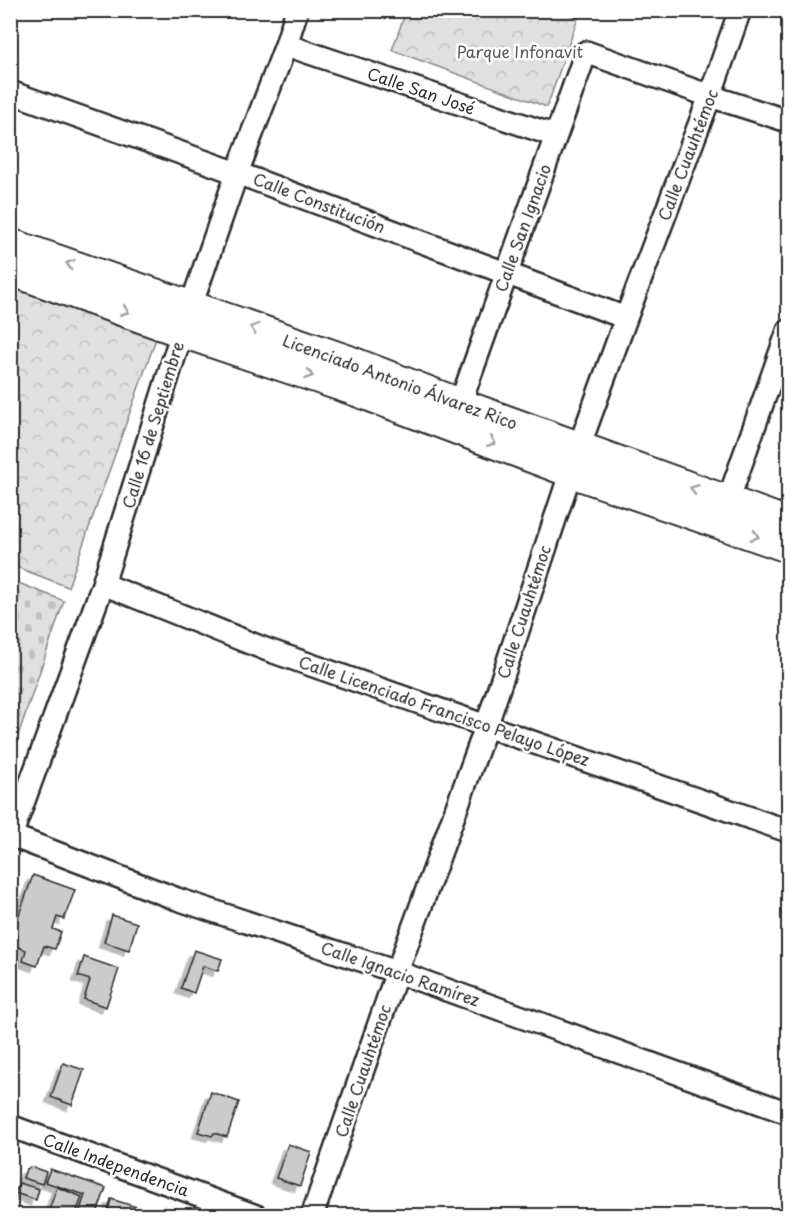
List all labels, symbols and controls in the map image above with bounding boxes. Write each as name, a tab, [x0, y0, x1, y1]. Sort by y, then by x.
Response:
park label: Parque Infonavit	[457, 39, 584, 63]
street label: Calle San José	[364, 60, 478, 120]
street label: Calle Cuauhtémoc	[651, 85, 723, 224]
street label: Calle San Ignacio	[488, 160, 556, 295]
street label: Calle Constitución	[250, 166, 389, 238]
one-way arrow	[65, 259, 76, 272]
one-way arrow	[119, 304, 130, 317]
one-way arrow	[249, 323, 260, 336]
street label: Licenciado Antonio Álvarez Rico	[280, 327, 521, 435]
street label: Calle 16 de Septiembre	[115, 338, 189, 511]
one-way arrow	[303, 367, 314, 380]
one-way arrow	[486, 435, 497, 447]
one-way arrow	[689, 484, 700, 496]
one-way arrow	[749, 529, 760, 542]
street label: Calle Cuauhtémoc	[490, 542, 556, 681]
street label: Calle Licenciado Francisco Pelayo López	[296, 649, 593, 771]
street label: Calle Ignacio Ramírez	[318, 935, 483, 1012]
street label: Calle Cuauhtémoc	[328, 1001, 396, 1140]
street label: Calle Independencia	[40, 1127, 193, 1202]

